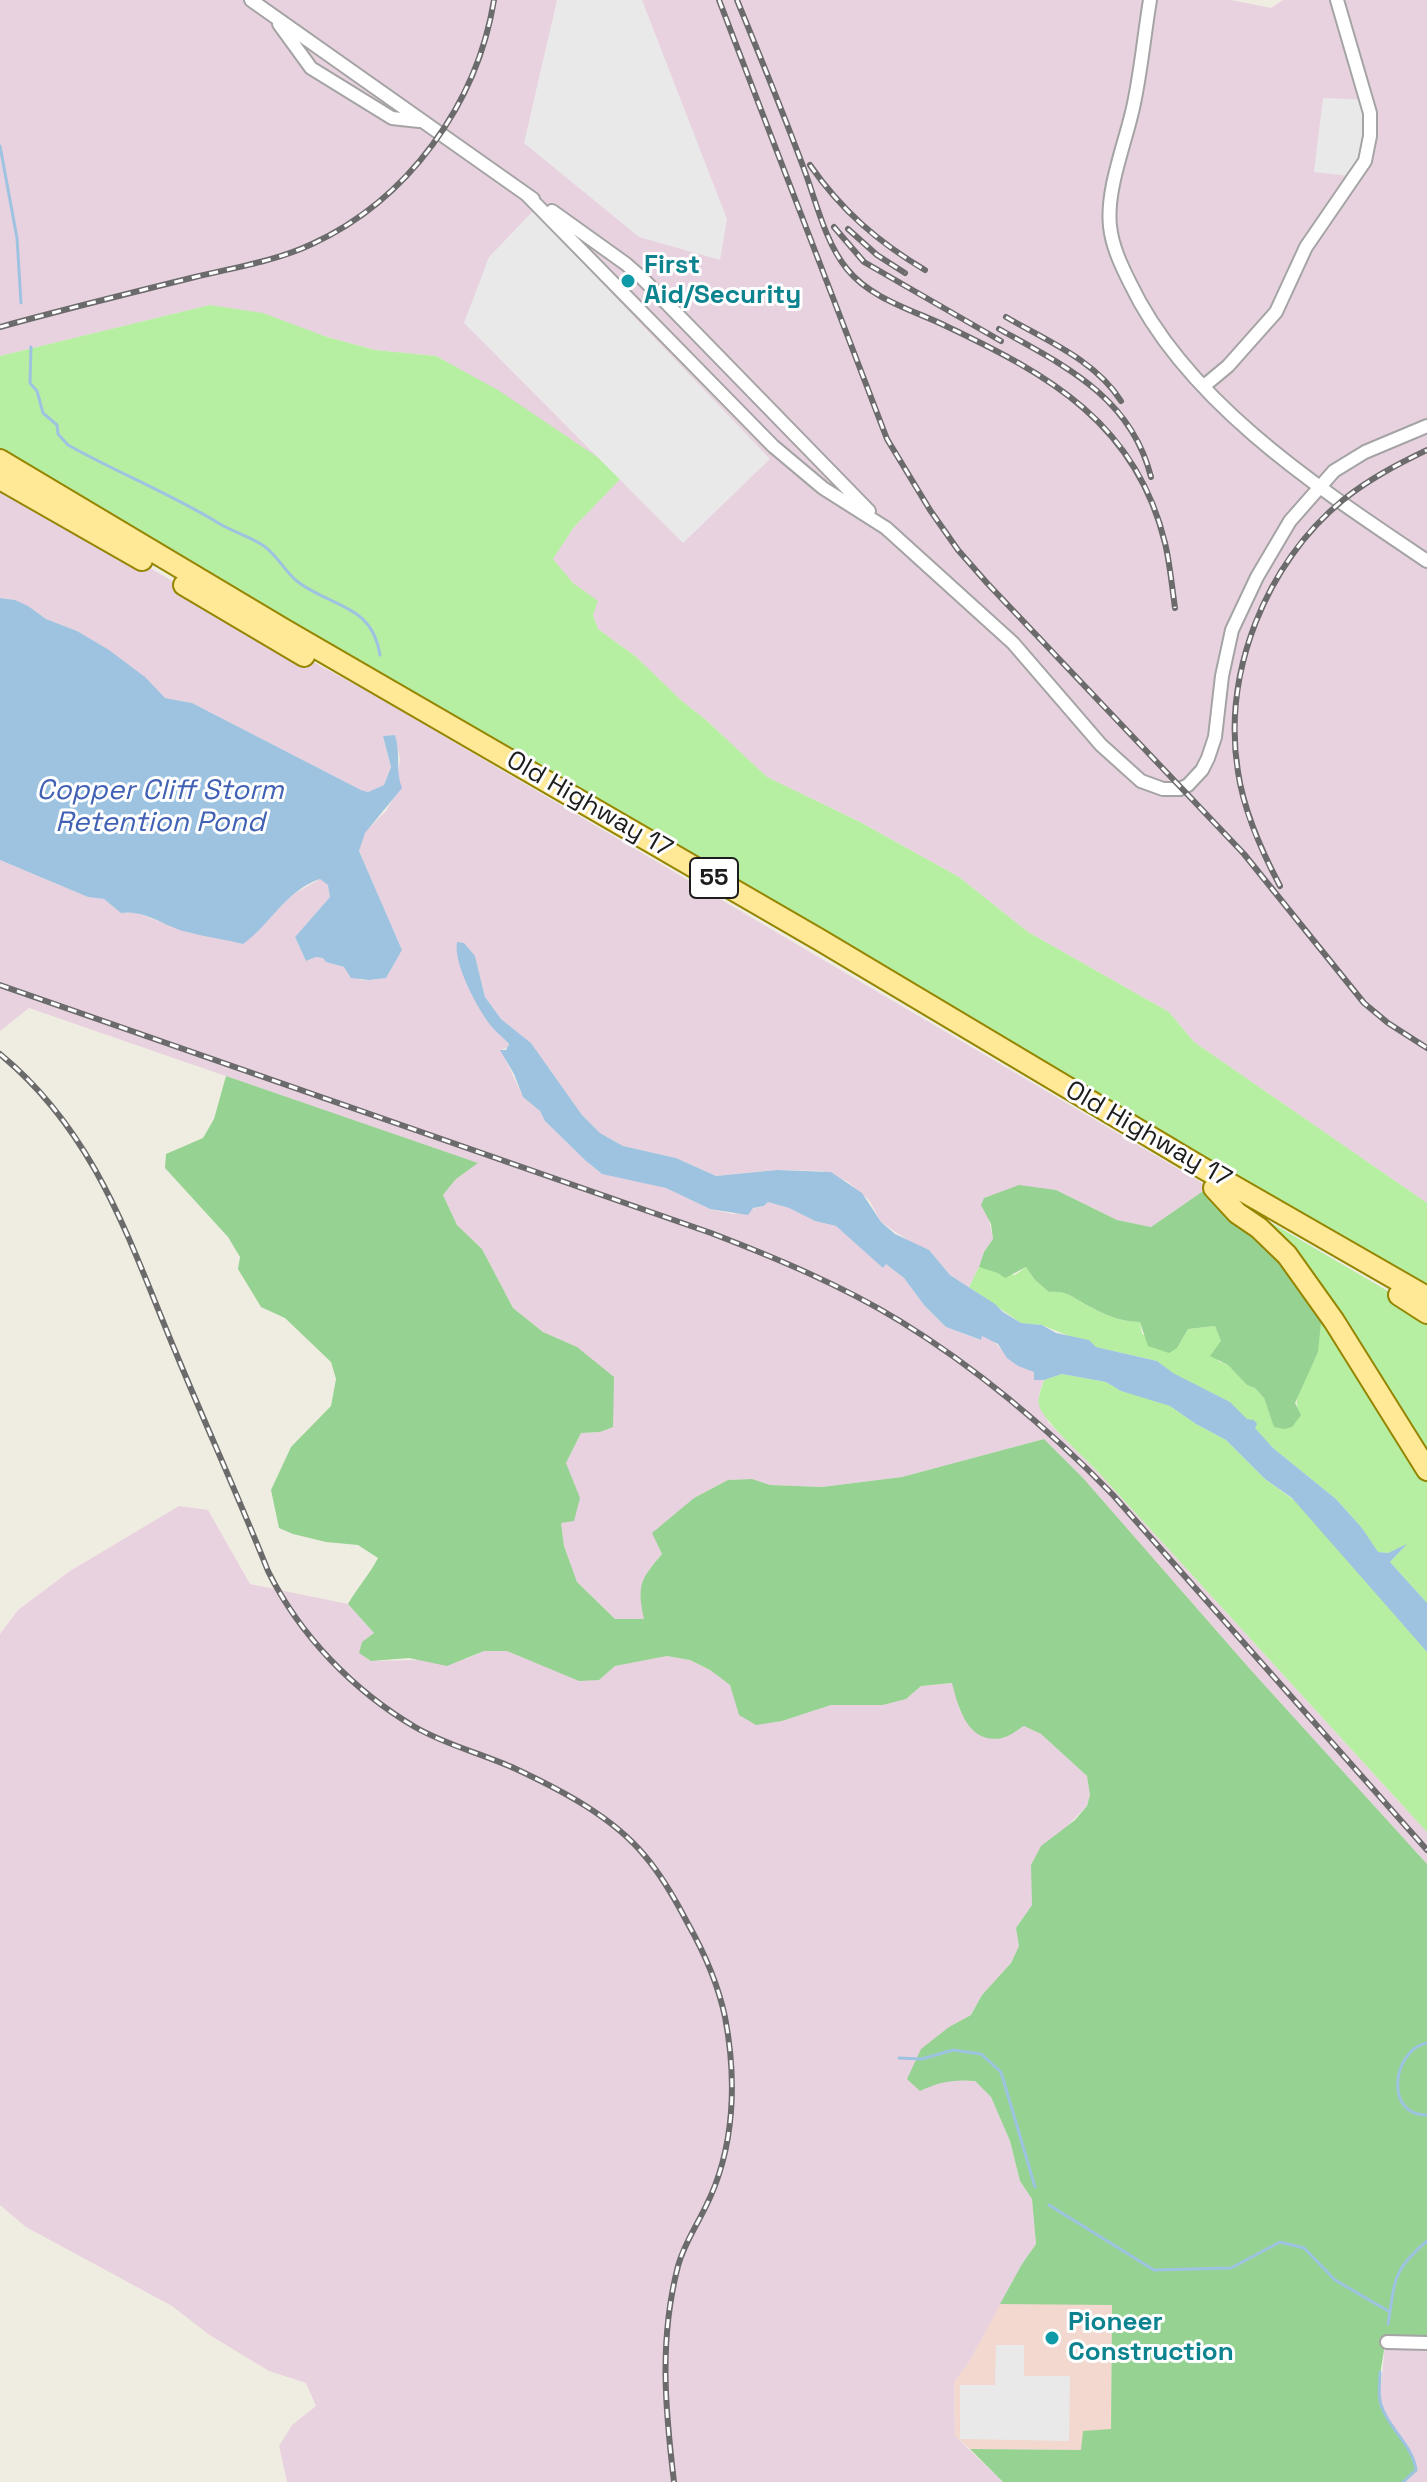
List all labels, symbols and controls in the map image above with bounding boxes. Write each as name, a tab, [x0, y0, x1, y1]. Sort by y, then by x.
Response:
place label: First Aid/Security	[644, 250, 801, 312]
marker: First Aid/Security	[619, 272, 637, 290]
street label: Old Highway 17	[500, 745, 678, 865]
water label: Copper Cliff Storm Retention Pond	[36, 774, 284, 840]
road number: 55	[690, 858, 738, 898]
street label: Old Highway 17	[1059, 1075, 1237, 1195]
place label: Pioneer Construction	[1068, 2307, 1234, 2368]
marker: Pioneer Construction	[1043, 2329, 1061, 2347]

